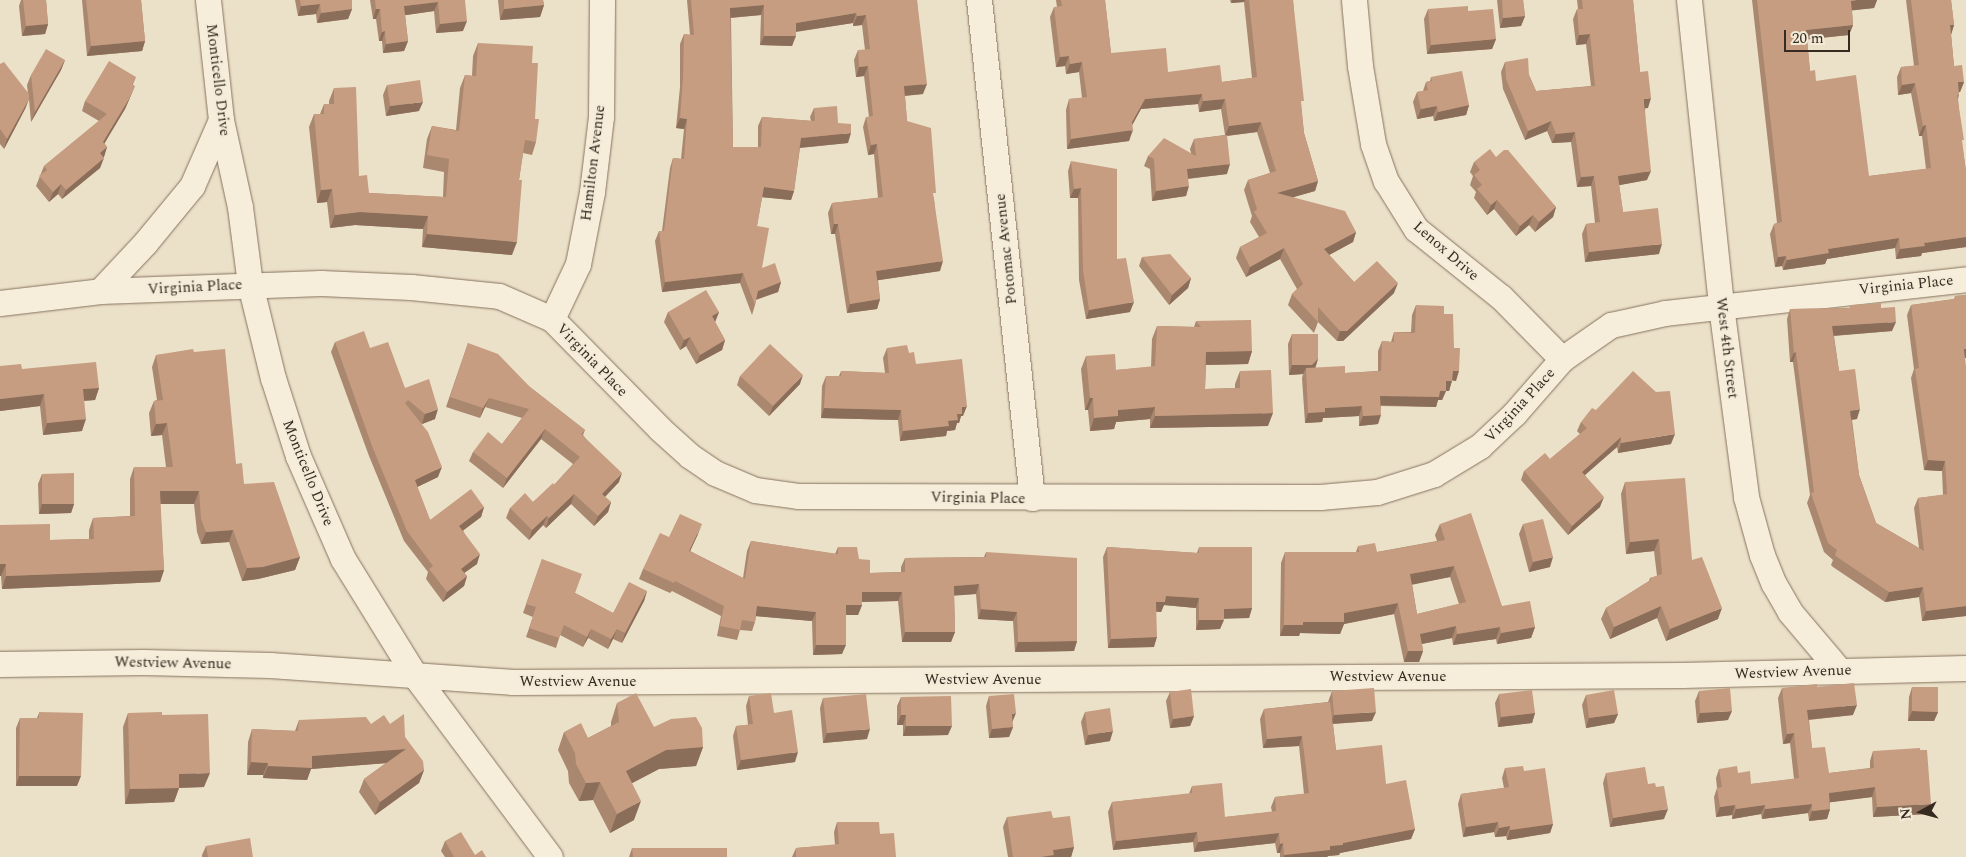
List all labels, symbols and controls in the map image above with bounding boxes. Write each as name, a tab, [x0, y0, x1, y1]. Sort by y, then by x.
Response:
scale bar	[1786, 20, 1852, 52]
street label: Monticello Drive	[202, 23, 234, 137]
text: 20 m	[1792, 27, 1824, 50]
street label: Hamilton Avenue	[577, 104, 609, 222]
street label: Potomac Avenue	[991, 193, 1021, 305]
street label: Lenox Drive	[1409, 218, 1483, 284]
street label: Virginia Place	[1858, 271, 1954, 299]
street label: Virginia Place	[147, 276, 243, 298]
street label: West 4th Street	[1712, 296, 1742, 400]
street label: Virginia Place	[553, 320, 631, 400]
street label: Virginia Place	[1481, 364, 1559, 446]
street label: Monticello Drive	[278, 417, 338, 529]
street label: Virginia Place	[930, 488, 1026, 508]
street label: Westview Avenue	[114, 653, 232, 673]
street label: Westview Avenue	[1734, 661, 1852, 683]
street label: Westview Avenue	[1329, 668, 1447, 686]
street label: Westview Avenue	[924, 671, 1042, 689]
street label: Westview Avenue	[519, 673, 637, 691]
north arrow	[1896, 787, 1946, 837]
text: N	[1894, 807, 1917, 821]

